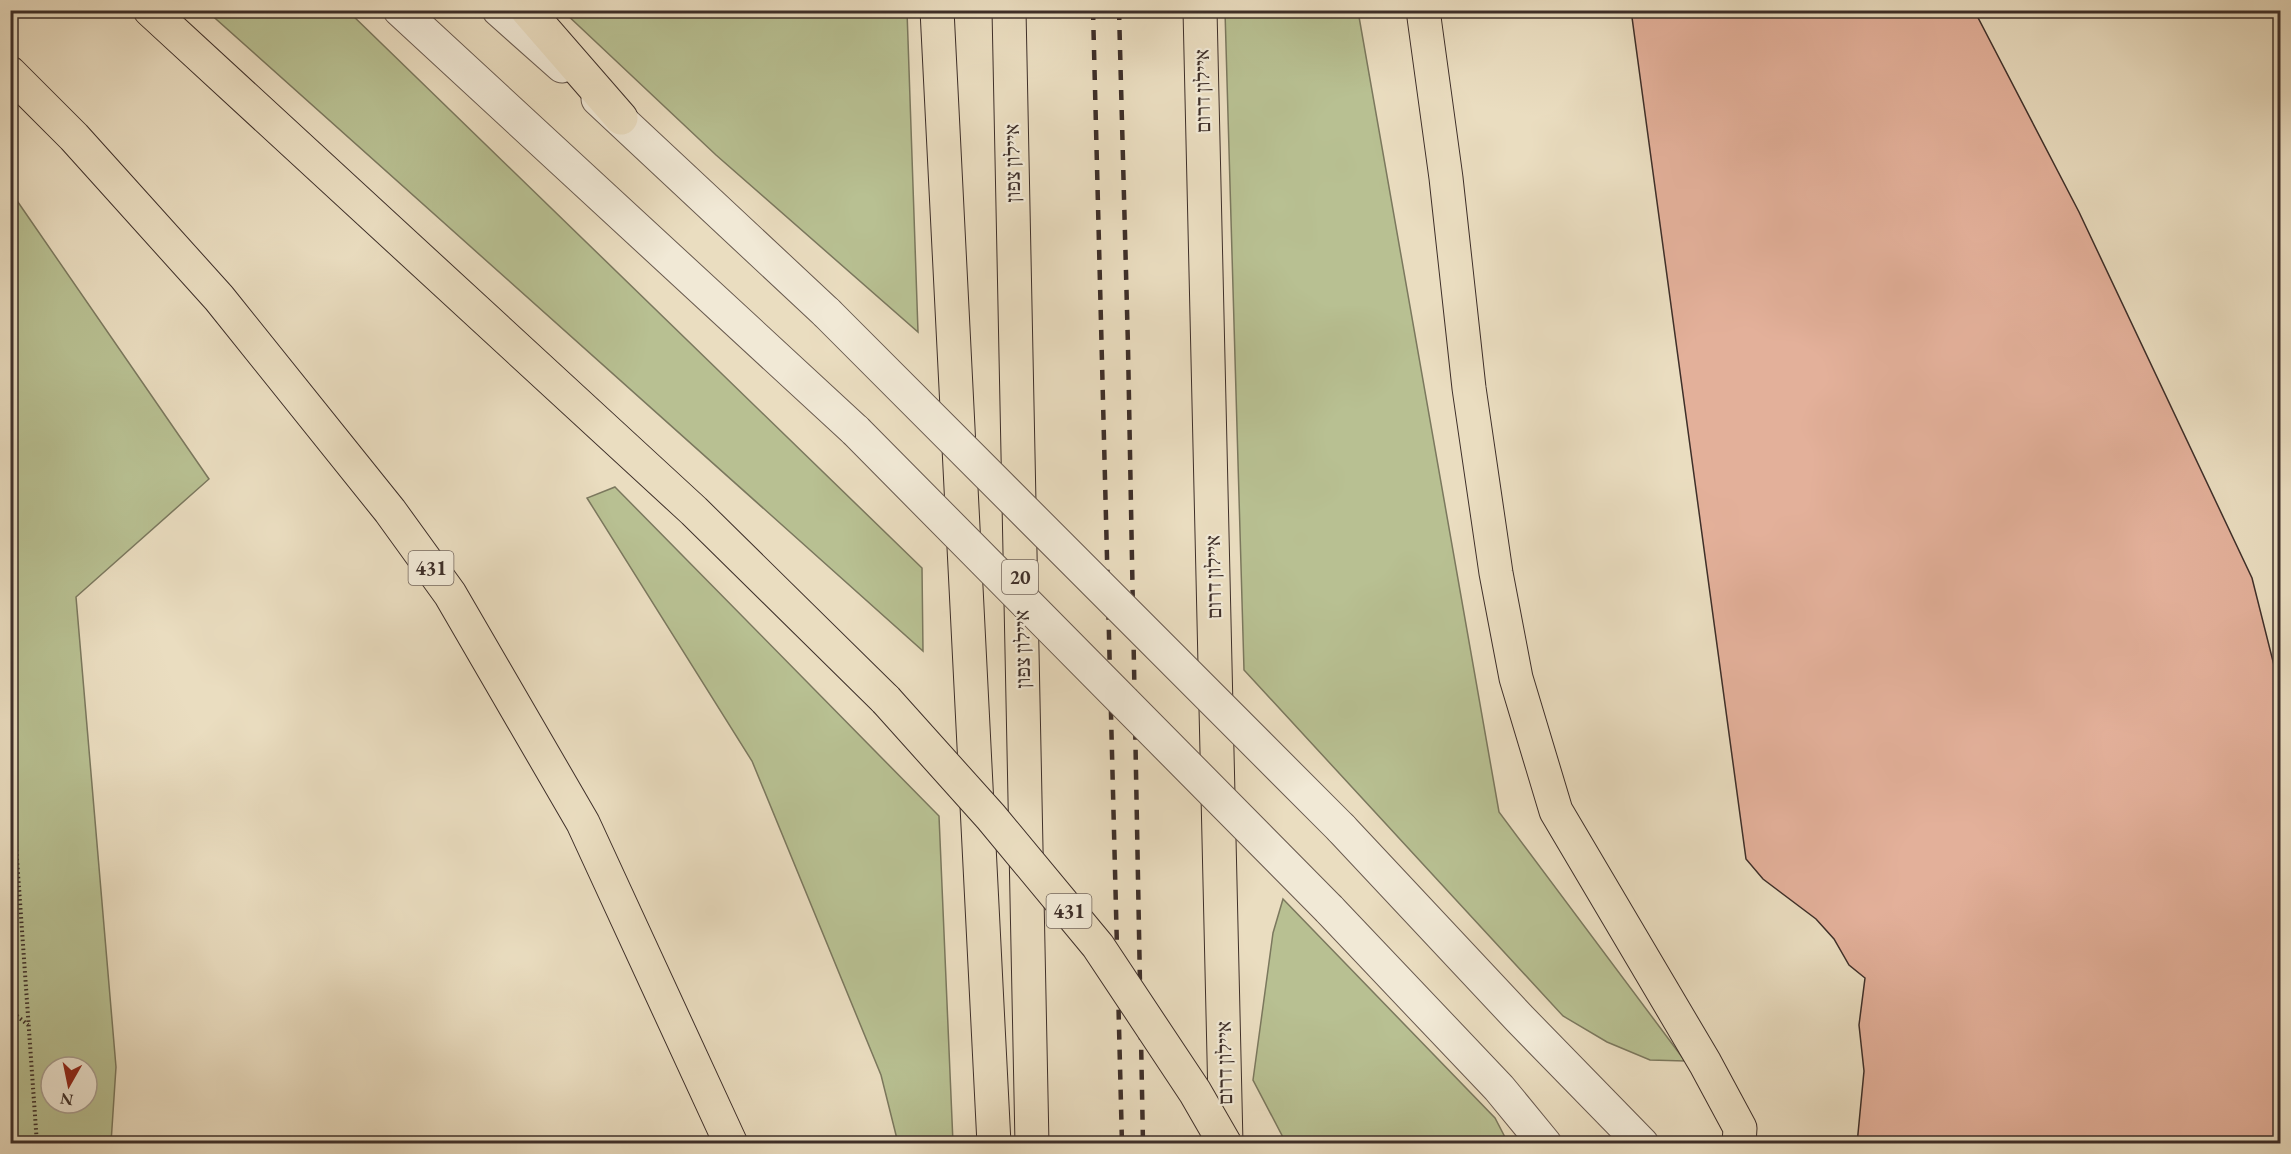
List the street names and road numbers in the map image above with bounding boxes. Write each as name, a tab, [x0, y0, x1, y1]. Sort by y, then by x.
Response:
street label: איילון דרום	[1188, 49, 1216, 133]
street label: איילון צפון	[998, 123, 1026, 203]
street label: איילון דרום	[1199, 535, 1227, 619]
road number: 431	[408, 551, 454, 585]
road number: 20	[1002, 560, 1038, 594]
street label: איילון צפון	[1008, 609, 1036, 689]
road number: 431	[1046, 894, 1092, 928]
street label: איילון דרום	[1210, 1021, 1238, 1105]

